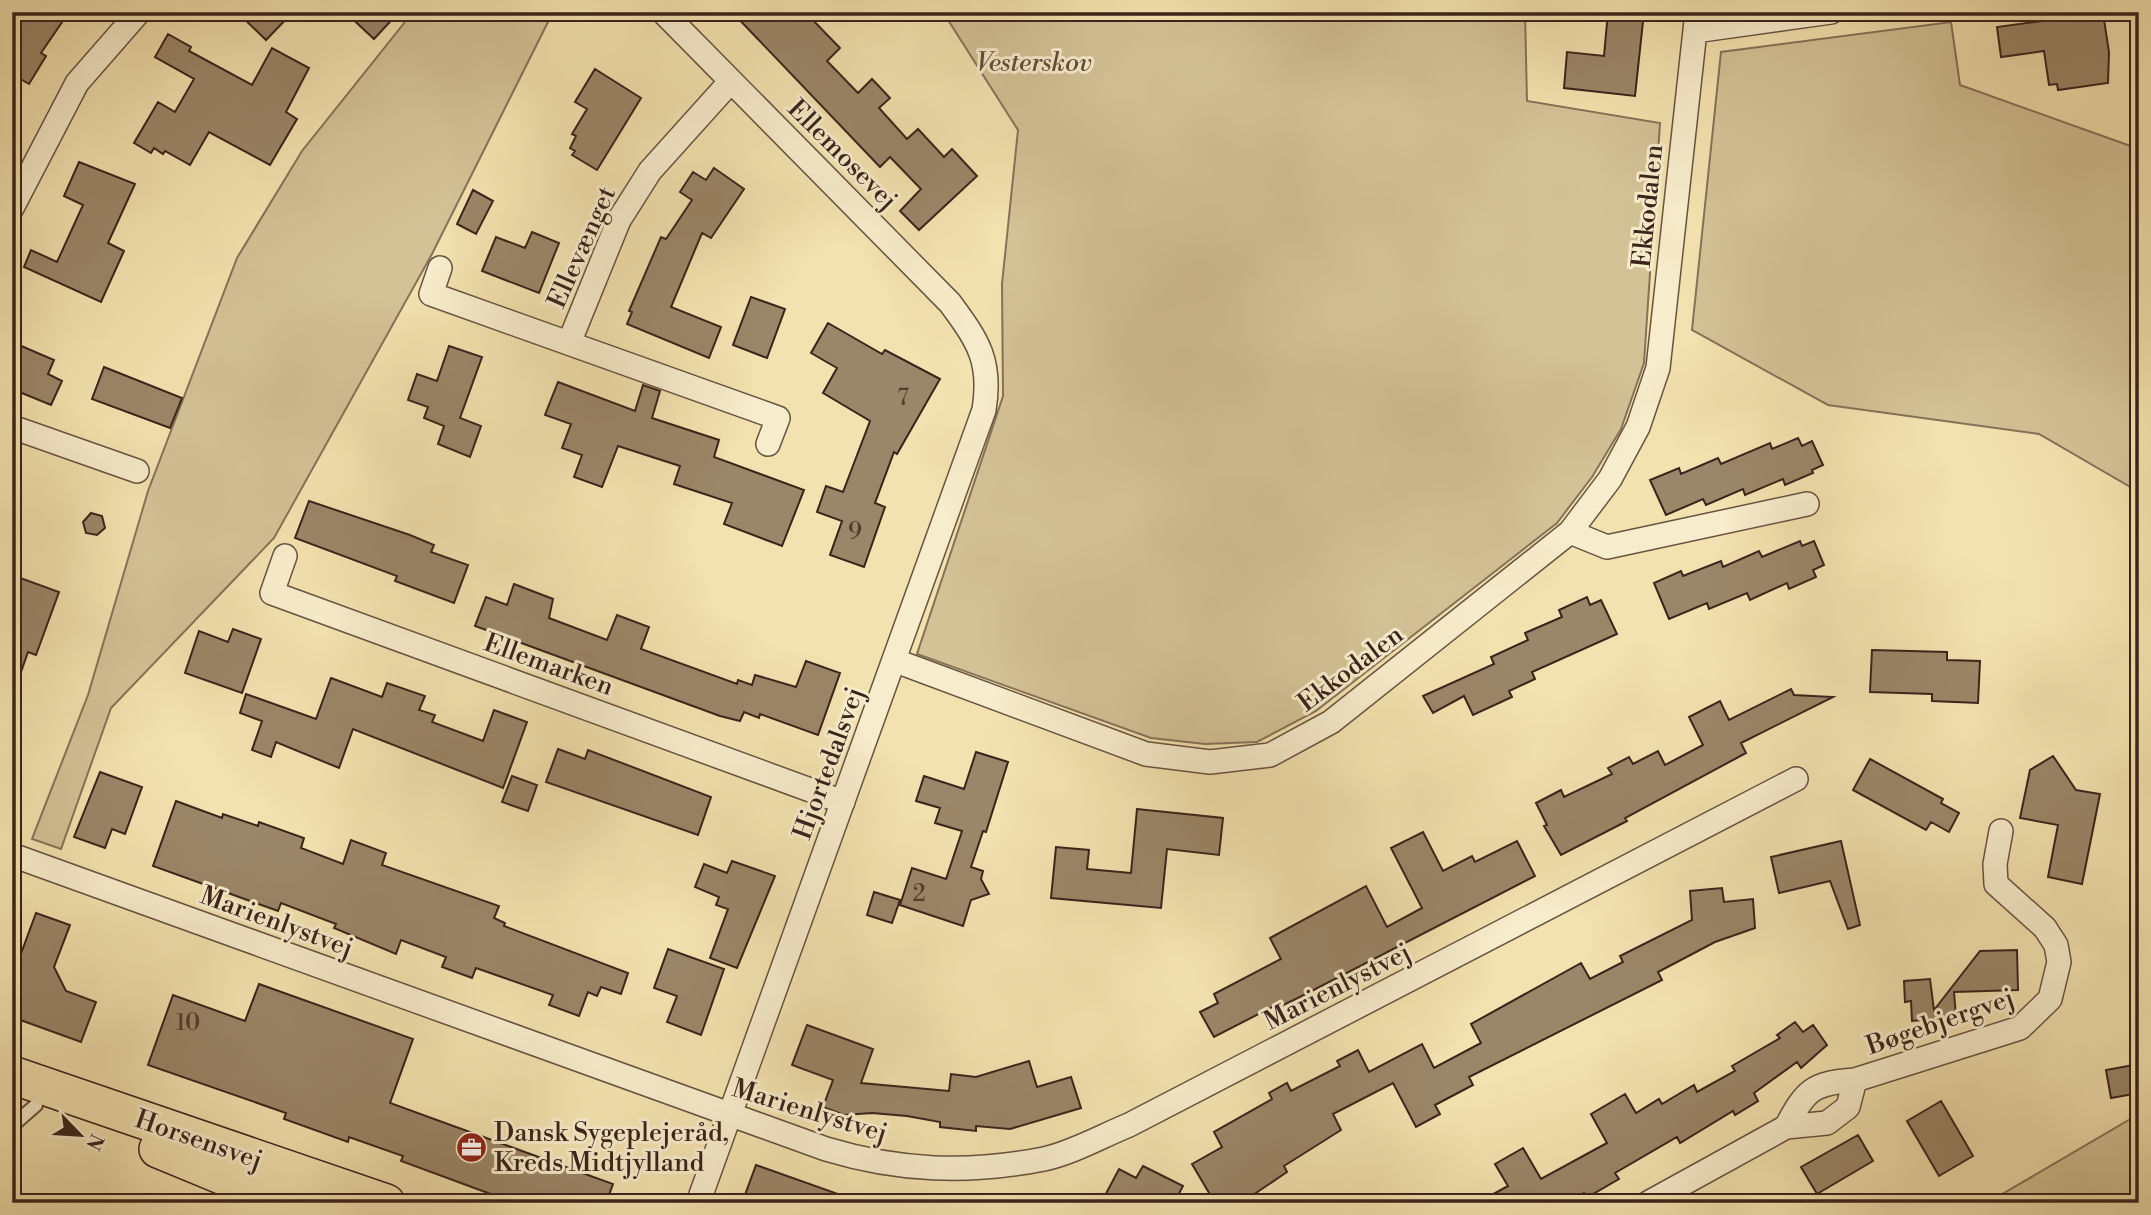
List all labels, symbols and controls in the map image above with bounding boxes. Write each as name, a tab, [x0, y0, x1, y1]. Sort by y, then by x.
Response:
park label: Vesterskov	[976, 47, 1092, 79]
street label: Ellemosevej	[781, 93, 904, 216]
street label: Ekkodalen	[1626, 143, 1670, 269]
street label: Ellevænget	[541, 182, 623, 313]
house number: 7	[897, 384, 909, 412]
house number: 9	[848, 518, 862, 546]
street label: Ekkodalen	[1292, 619, 1410, 719]
street label: Ellemarken	[480, 627, 618, 703]
street label: Hjortedalsvej	[787, 683, 871, 844]
street label: Marienlystvej	[196, 879, 358, 964]
house number: 2	[912, 880, 926, 908]
street label: Marienlystvej	[1259, 936, 1416, 1038]
street label: Bøgebjergvej	[1861, 982, 2019, 1063]
house number: 10	[176, 1009, 200, 1037]
street label: Marienlystvej	[728, 1072, 891, 1150]
north arrow	[46, 1100, 116, 1170]
street label: Horsensvej	[131, 1103, 267, 1177]
place label: Dansk Sygeplejeråd, Kreds Midtjylland	[494, 1117, 729, 1179]
text: N	[80, 1130, 109, 1154]
office icon: Dansk Sygeplejeråd, Kreds Midtjylland	[454, 1130, 488, 1164]

